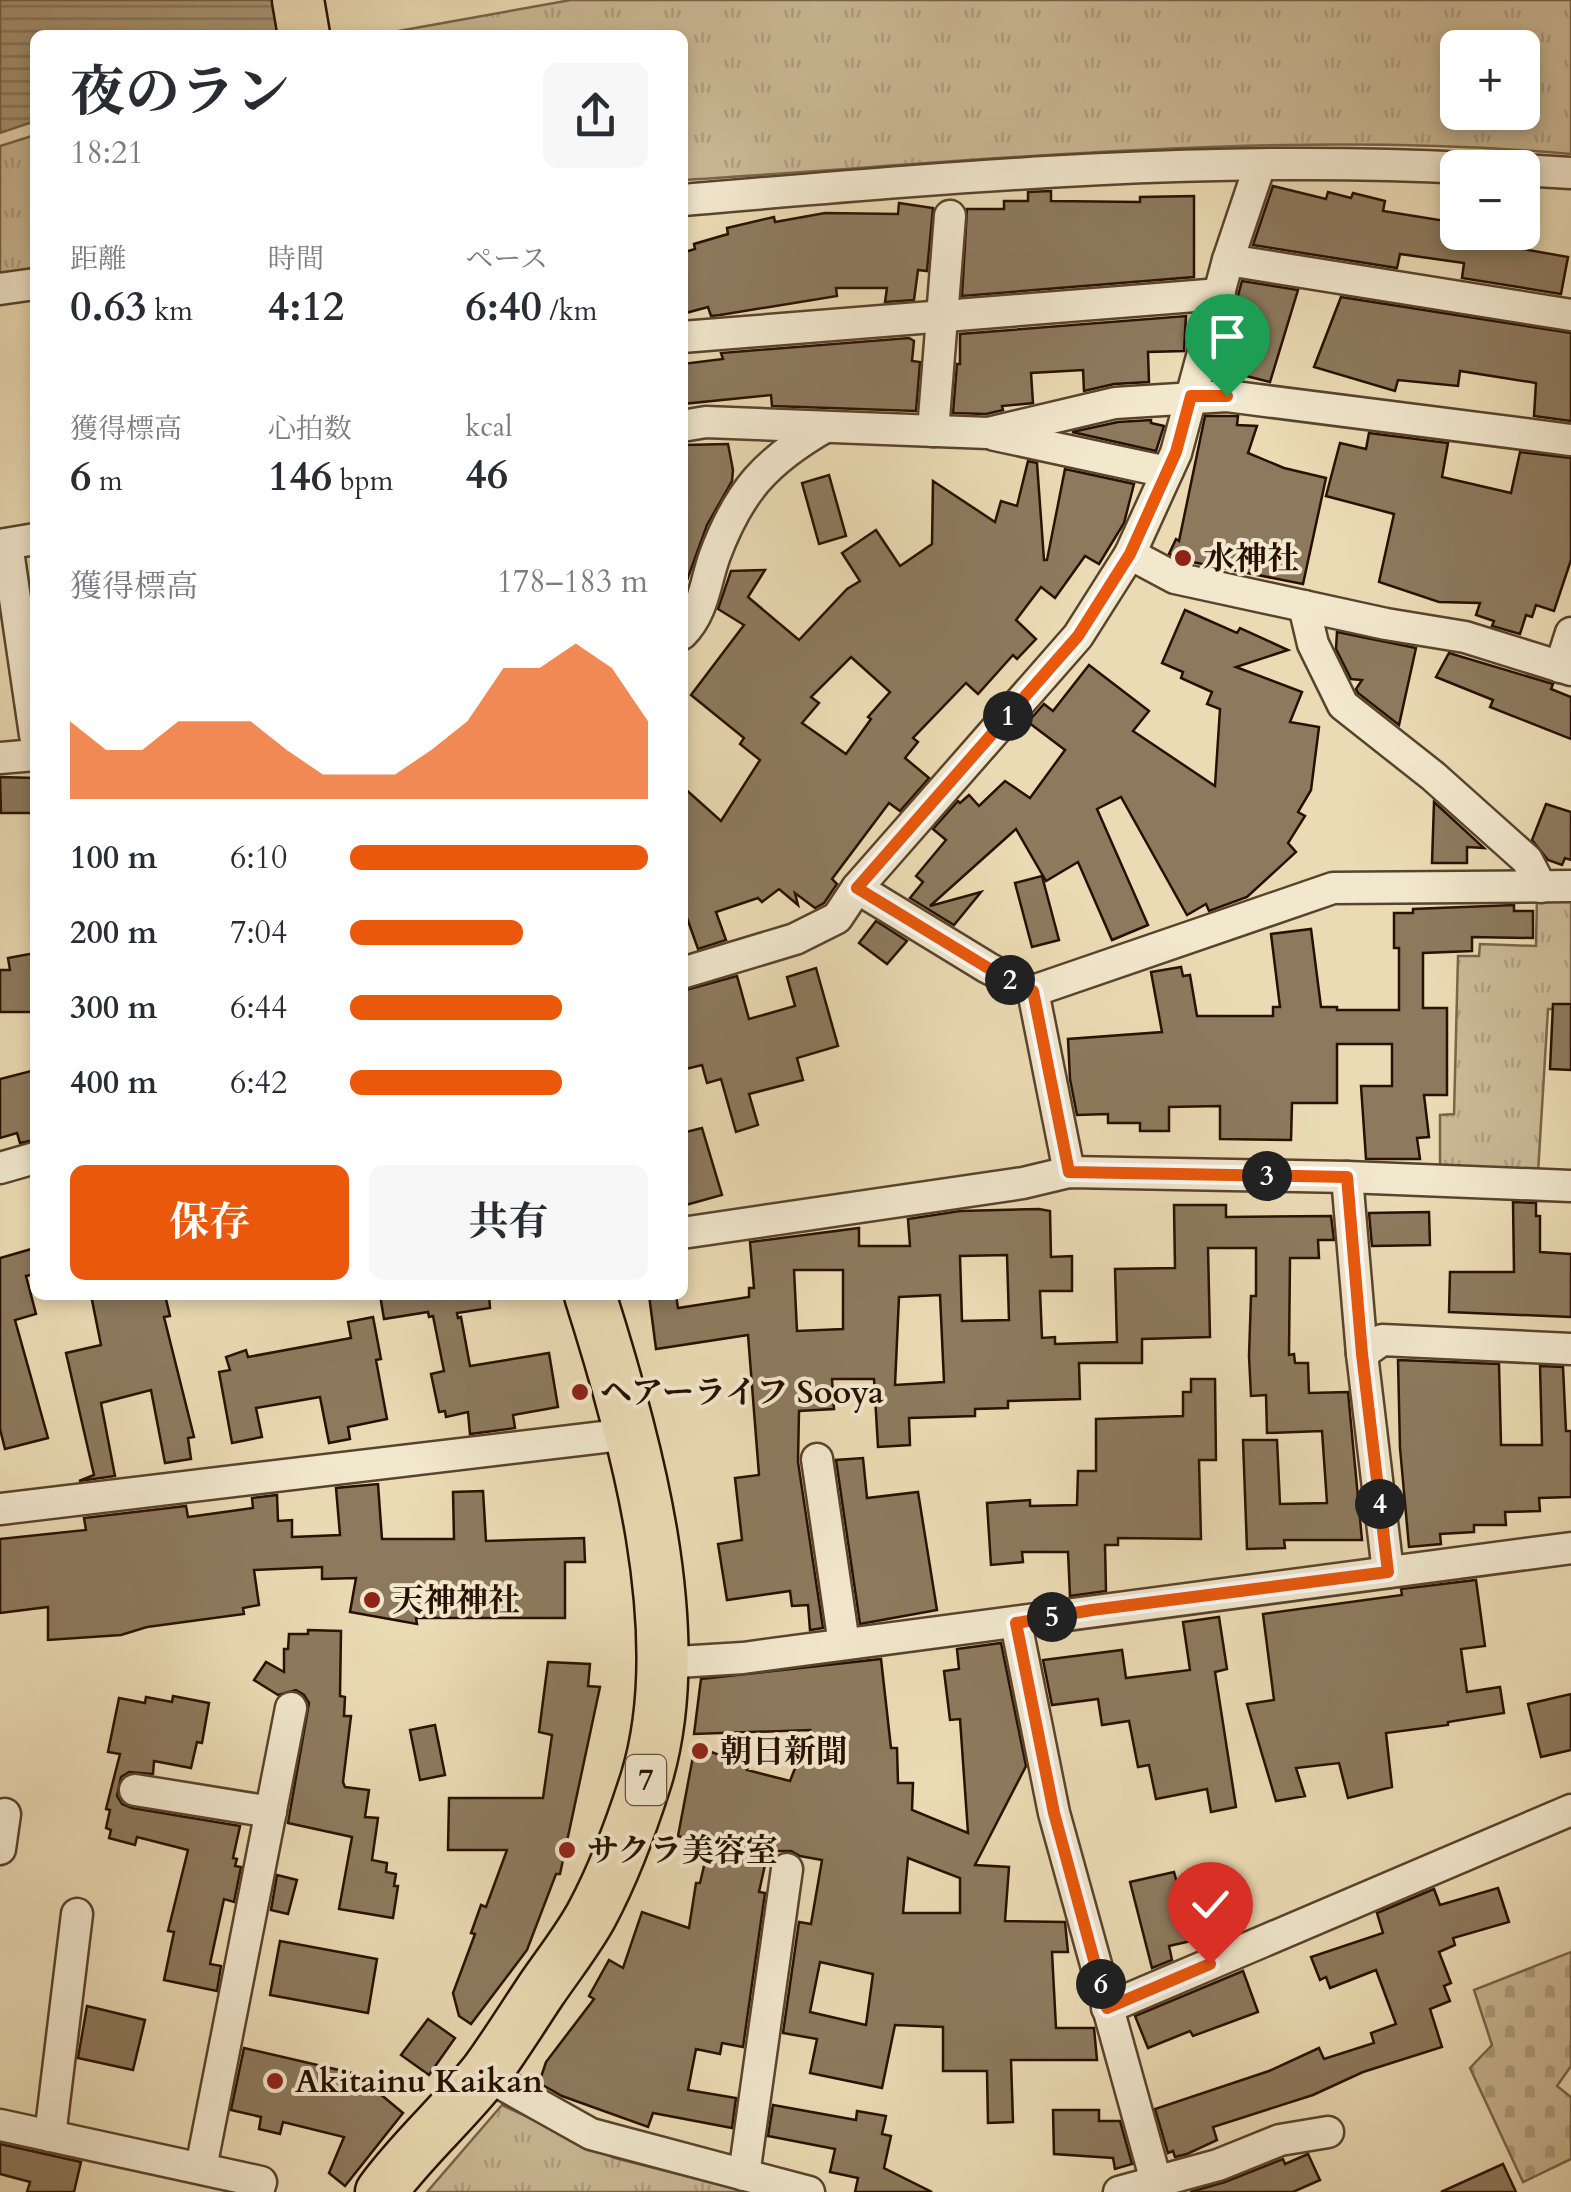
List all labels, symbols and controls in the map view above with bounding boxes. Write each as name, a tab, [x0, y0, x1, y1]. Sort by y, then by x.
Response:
map controls	[1440, 30, 1540, 250]
button: +	[1440, 30, 1540, 130]
text: 夜のラン	[70, 56, 290, 130]
button: share	[543, 63, 648, 168]
text: 18:21	[70, 131, 144, 175]
button: −	[1440, 150, 1540, 250]
text: 距離	[70, 240, 126, 278]
text: 時間	[268, 240, 324, 278]
text: ペース	[465, 240, 548, 278]
text: 0.63	[70, 278, 147, 335]
text: 4:12	[268, 278, 344, 335]
text: 6:40	[465, 278, 542, 335]
text: km	[147, 292, 193, 330]
text: /km	[542, 292, 597, 330]
pin	[1185, 294, 1270, 397]
icon: arrive	[1200, 309, 1255, 364]
text: kcal	[465, 408, 512, 446]
text: 獲得標高	[70, 410, 182, 448]
text: 心拍数	[268, 410, 352, 448]
text: 46	[465, 446, 508, 503]
text: 6	[70, 448, 92, 505]
text: 146	[268, 448, 332, 505]
text: m	[92, 462, 123, 500]
text: bpm	[332, 462, 393, 500]
place label: 水神社	[1203, 537, 1299, 581]
marker: 水神社	[1172, 547, 1194, 569]
text: 178–183 m	[496, 560, 648, 604]
text: 獲得標高	[70, 565, 198, 609]
pin: 1	[983, 691, 1033, 741]
text: 1	[1001, 697, 1015, 735]
text: 100 m	[70, 836, 157, 880]
text: 6:10	[230, 836, 287, 880]
text: 200 m	[70, 911, 157, 955]
text: 7:04	[230, 911, 287, 955]
pin: 2	[985, 955, 1035, 1005]
text: 2	[1003, 961, 1017, 999]
text: 300 m	[70, 986, 157, 1030]
text: 6:44	[230, 986, 287, 1030]
text: 400 m	[70, 1061, 157, 1105]
text: 6:42	[230, 1061, 287, 1105]
pin: 3	[1242, 1151, 1292, 1201]
text: 3	[1260, 1157, 1274, 1195]
button: 保存	[70, 1165, 349, 1280]
button: 共有	[369, 1165, 648, 1280]
place label: ヘアーライフ Sooya	[600, 1371, 884, 1415]
marker: ヘアーライフ Sooya	[569, 1381, 591, 1403]
pin: 4	[1355, 1479, 1405, 1529]
text: 4	[1373, 1485, 1387, 1523]
place label: 天神神社	[392, 1579, 520, 1623]
marker: 天神神社	[361, 1589, 383, 1611]
pin: 5	[1027, 1592, 1077, 1642]
text: 5	[1045, 1598, 1059, 1636]
place label: 朝日新聞	[720, 1730, 848, 1774]
marker: 朝日新聞	[689, 1740, 711, 1762]
road number: 7	[626, 1755, 666, 1805]
place label: サクラ美容室	[587, 1829, 778, 1873]
marker: サクラ美容室	[556, 1839, 578, 1861]
pin	[1168, 1862, 1253, 1965]
icon: check	[1183, 1877, 1238, 1932]
pin: 6	[1076, 1959, 1126, 2009]
text: 6	[1094, 1965, 1108, 2003]
place label: Akitainu Kaikan	[295, 2060, 543, 2104]
marker: Akitainu Kaikan	[264, 2070, 286, 2092]

